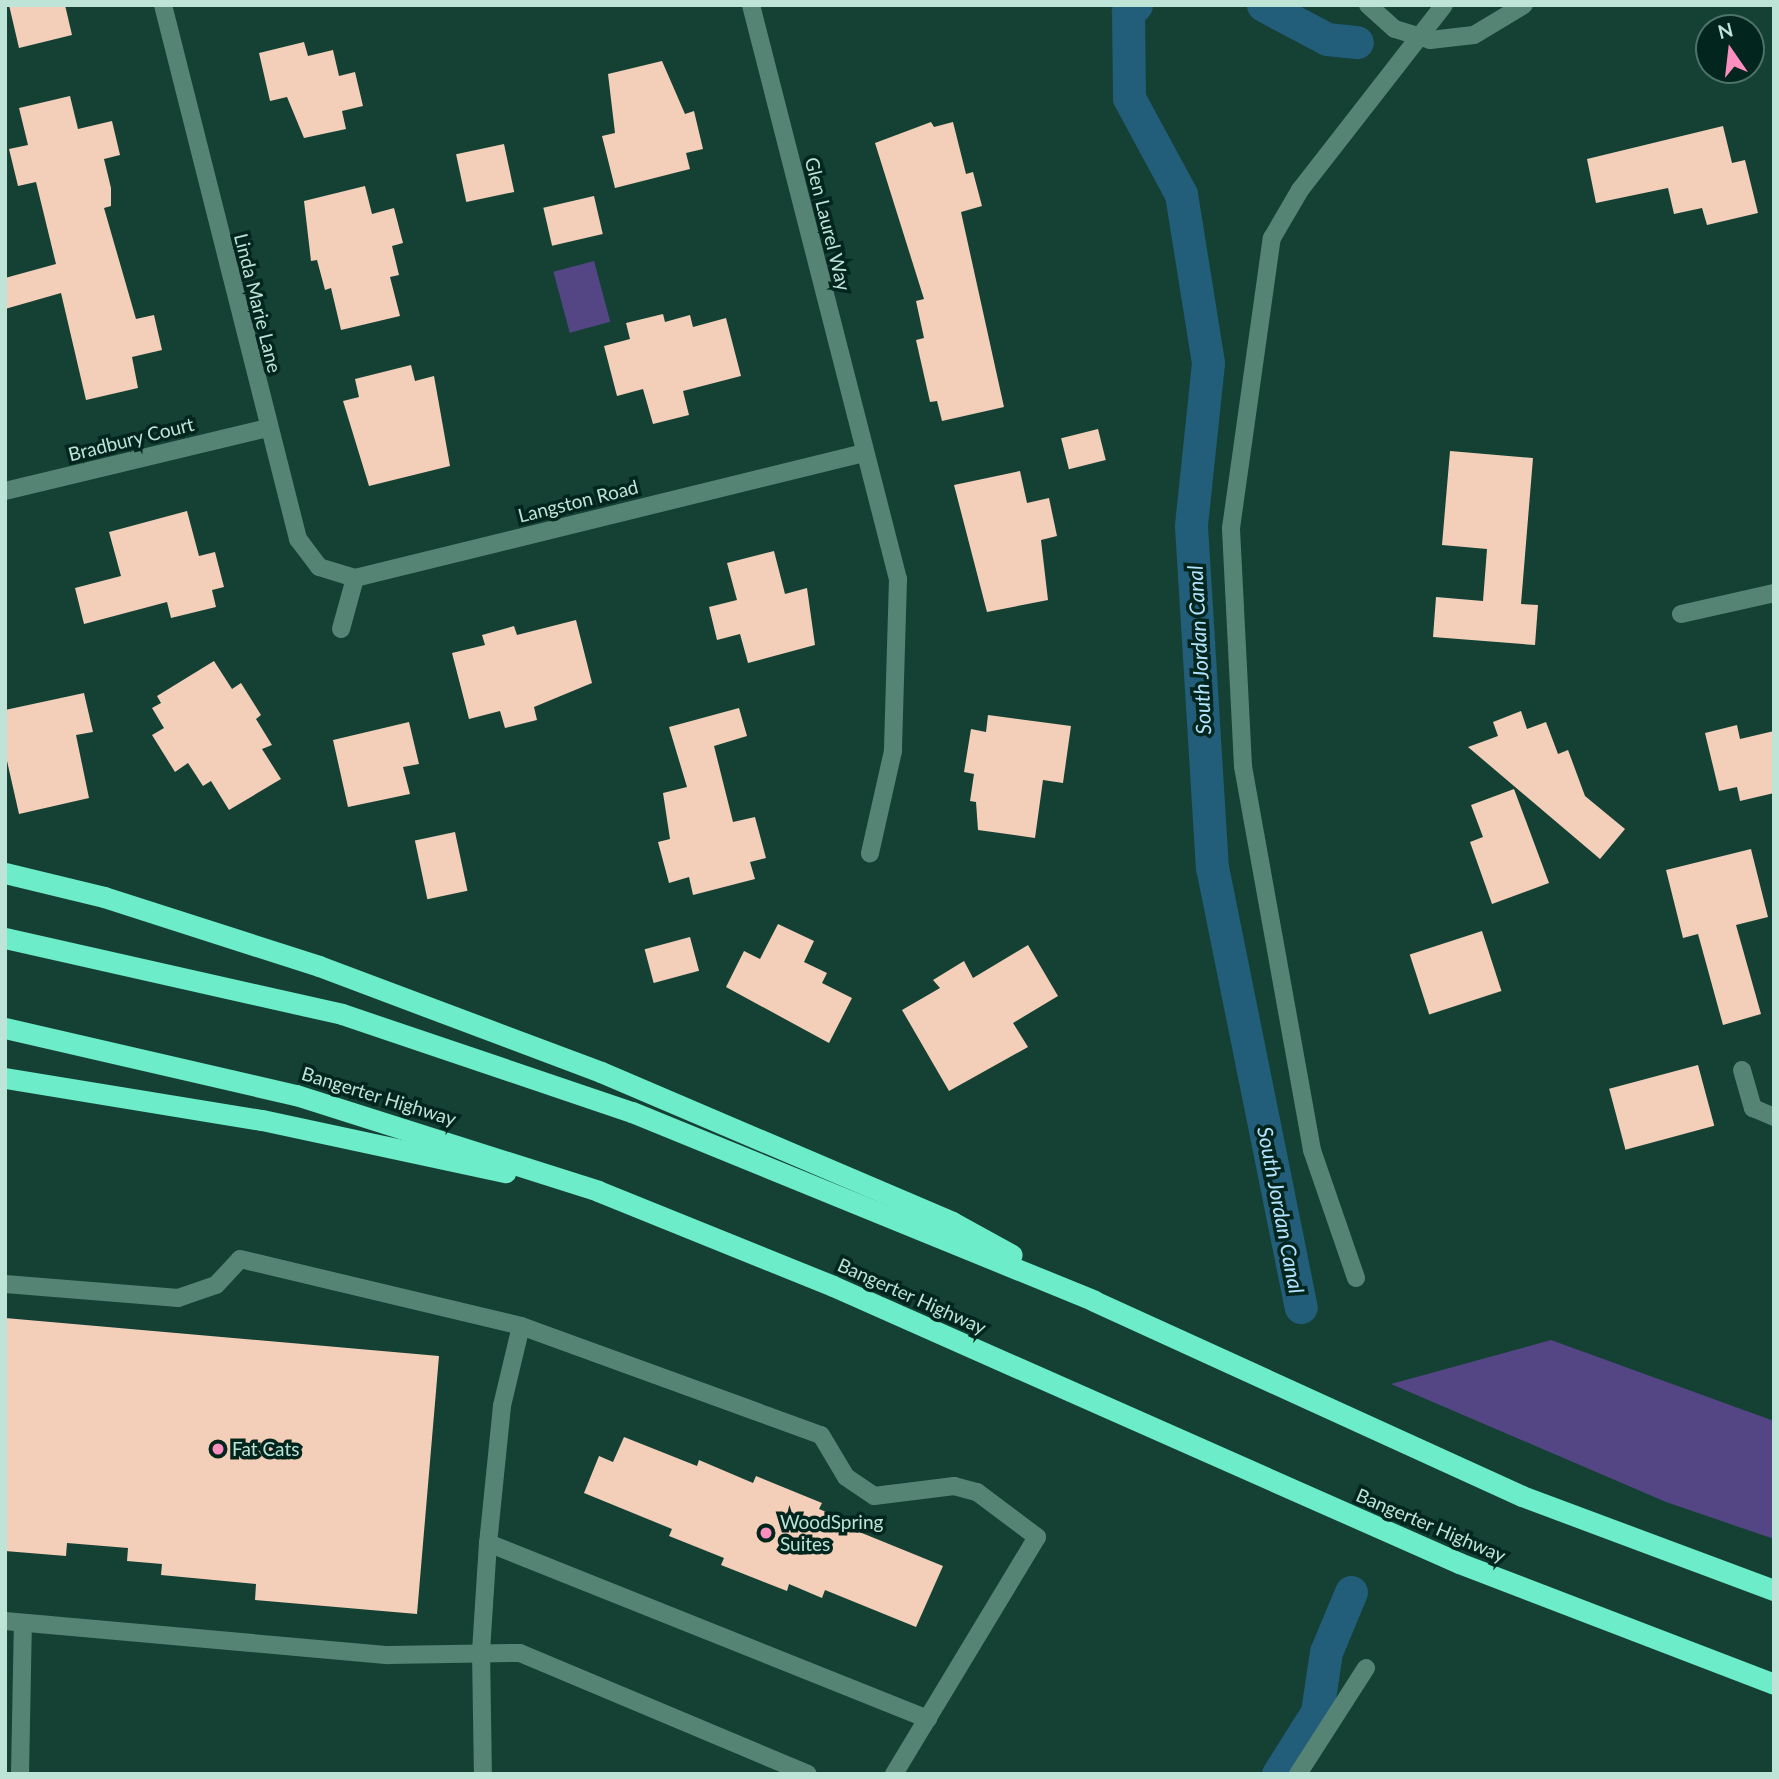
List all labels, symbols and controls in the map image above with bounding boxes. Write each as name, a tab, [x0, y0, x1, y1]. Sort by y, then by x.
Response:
north arrow	[1695, 14, 1765, 84]
text: N	[1715, 17, 1735, 43]
street label: Glen Laurel Way	[800, 155, 856, 293]
street label: Linda Marie Lane	[230, 231, 286, 375]
street label: Bradbury Court	[66, 412, 196, 466]
street label: Langston Road	[516, 475, 640, 527]
water label: South Jordan Canal	[1182, 564, 1216, 736]
street label: Bangerter Highway	[299, 1062, 459, 1130]
water label: South Jordan Canal	[1252, 1124, 1310, 1296]
street label: Bangerter Highway	[834, 1253, 990, 1339]
place label: Fat Cats	[232, 1438, 299, 1460]
marker: Fat Cats	[210, 1441, 226, 1457]
street label: Bangerter Highway	[1353, 1483, 1509, 1567]
place label: WoodSpring Suites	[780, 1511, 883, 1555]
marker: WoodSpring Suites	[758, 1525, 774, 1541]

